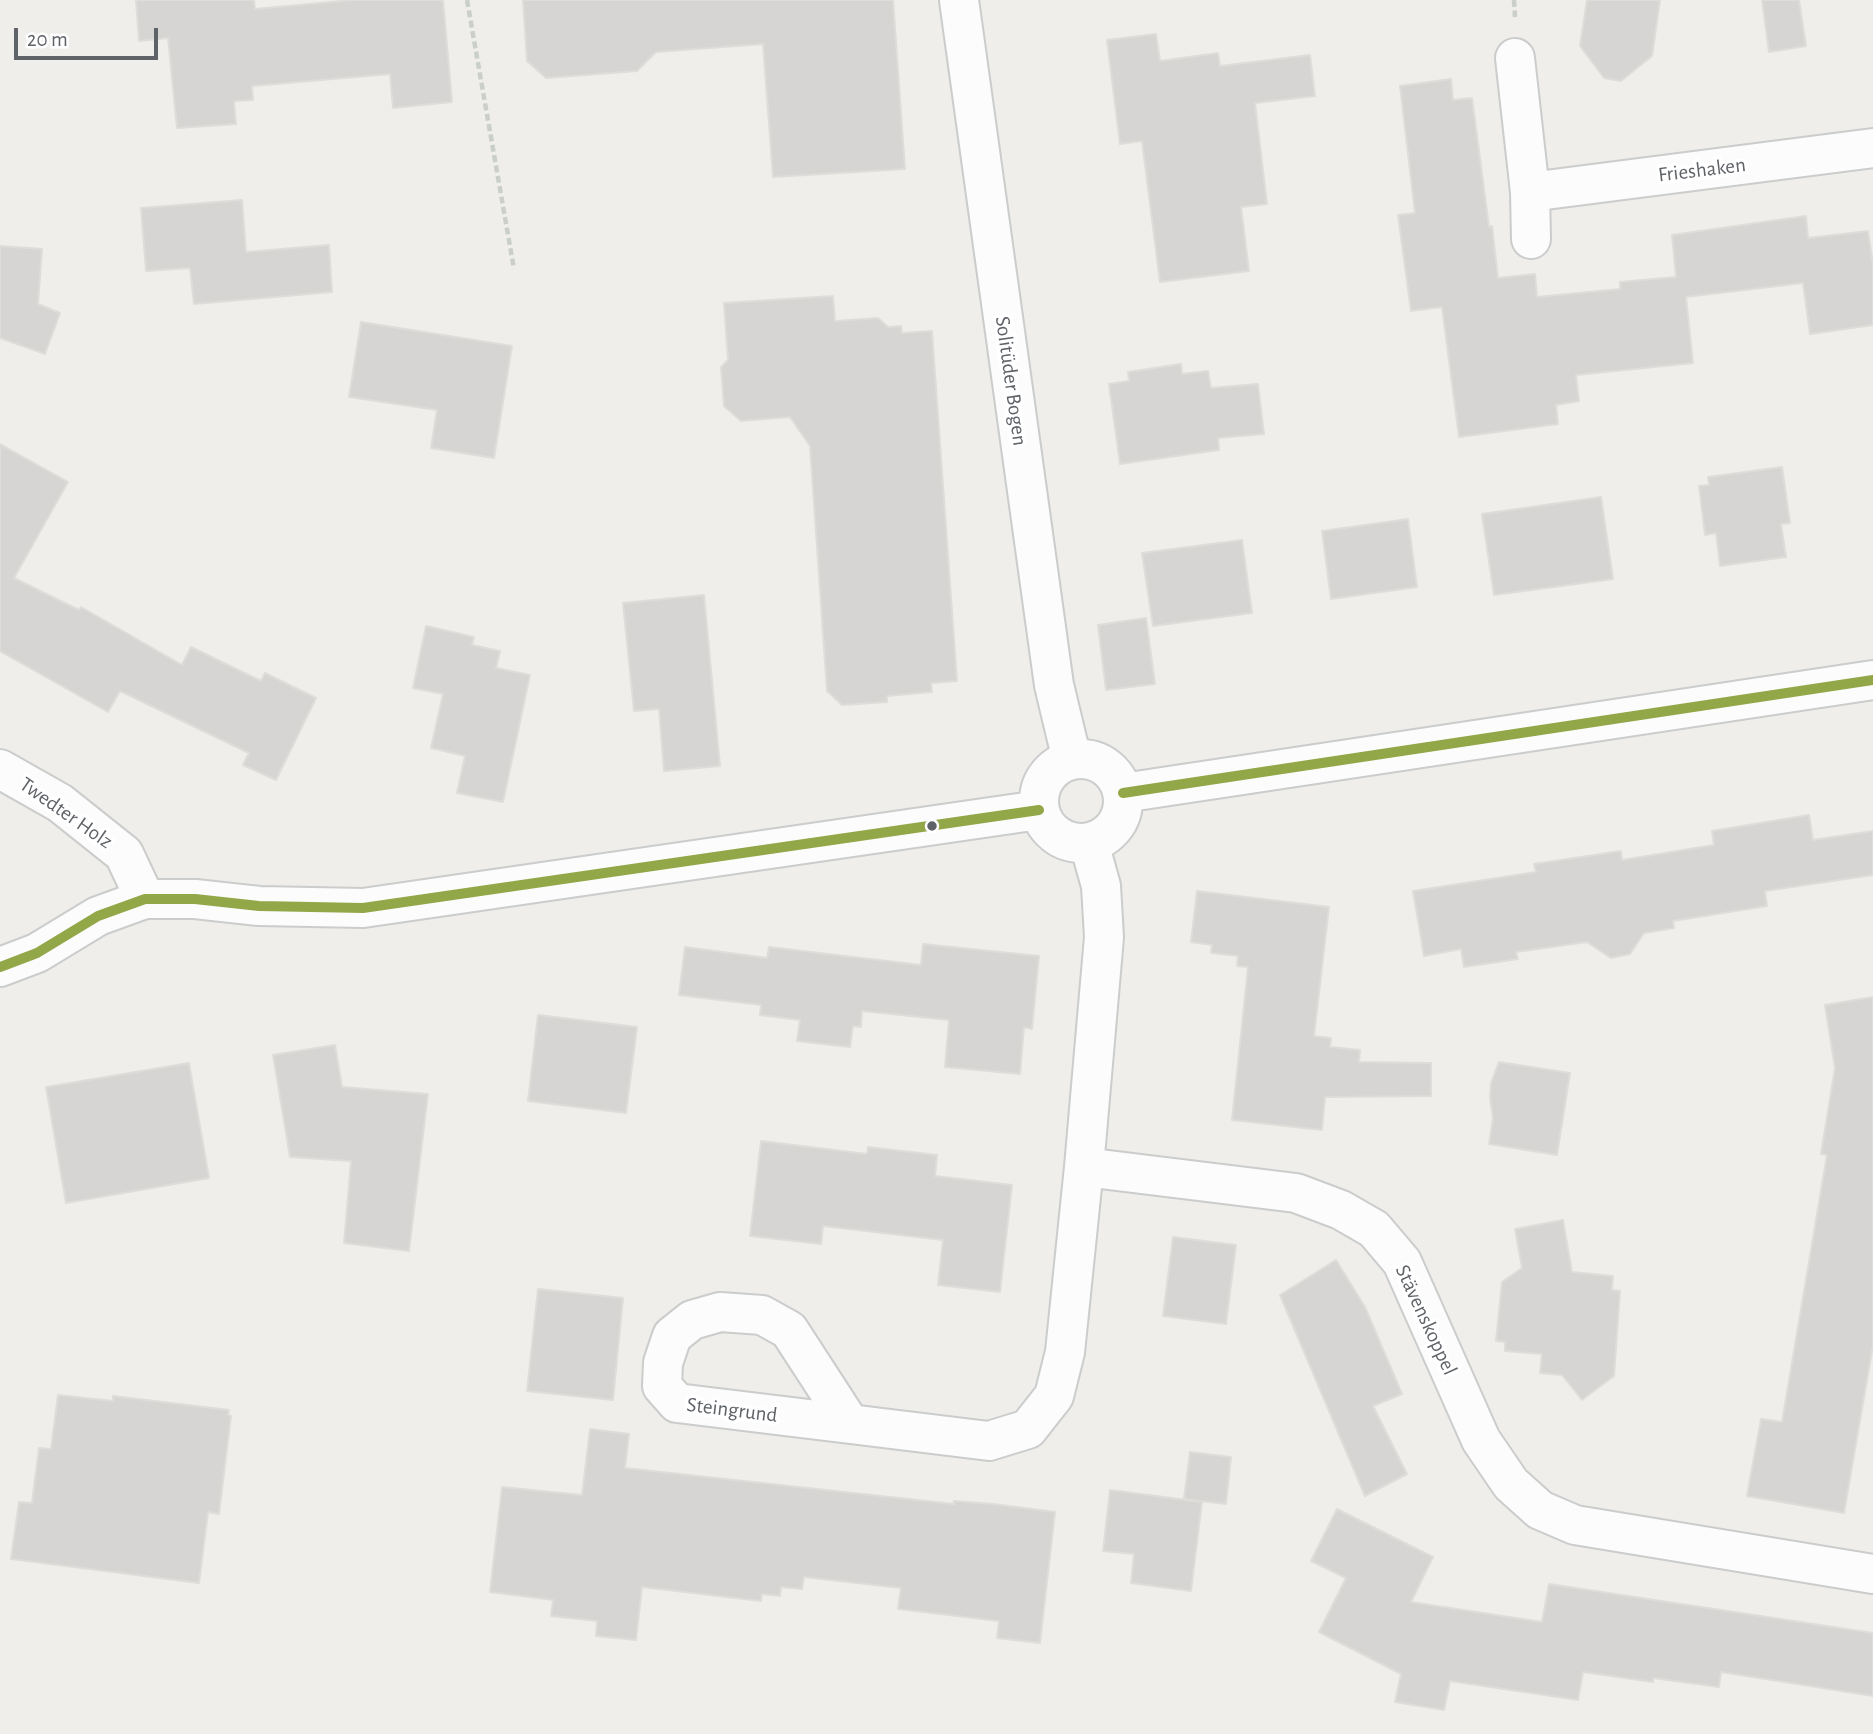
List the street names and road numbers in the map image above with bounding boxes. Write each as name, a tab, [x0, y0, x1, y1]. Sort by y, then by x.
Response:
street label: Frieshaken	[1657, 152, 1747, 188]
street label: Solitüder Bogen	[989, 315, 1033, 447]
street label: Twedter Holz	[15, 772, 117, 854]
street label: Stävenskoppel	[1389, 1261, 1463, 1379]
street label: Steingrund	[685, 1392, 779, 1428]

